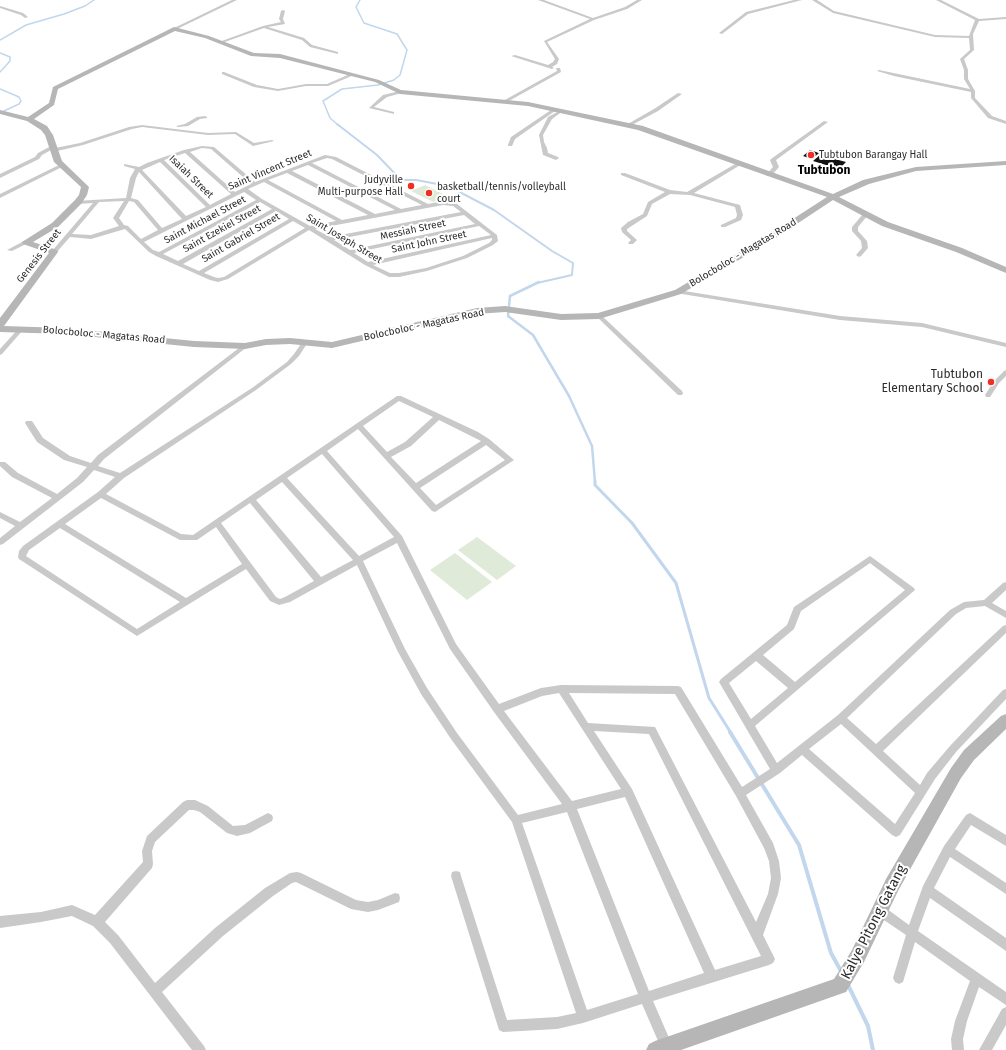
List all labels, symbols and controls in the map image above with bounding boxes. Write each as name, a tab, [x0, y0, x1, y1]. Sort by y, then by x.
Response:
street label: Saint Vincent Street	[227, 147, 313, 193]
place label: Tubtubon Barangay Hall	[819, 149, 927, 161]
marker: Tubtubon Barangay Hall	[806, 150, 816, 160]
street label: Isaiah Street	[166, 153, 216, 201]
district label: Tubtubon	[798, 164, 850, 178]
place label: Judyville Multi-purpose Hall	[318, 174, 403, 198]
marker: Judyville Multi-purpose Hall	[406, 181, 416, 191]
place label: basketball/tennis/volleyball court	[437, 181, 566, 204]
marker: basketball/tennis/volleyball court	[424, 188, 434, 198]
street label: Saint Michael Street	[162, 193, 248, 247]
street label: Saint Ezekiel Street	[181, 203, 263, 255]
street label: Saint Gabriel Street	[200, 211, 282, 265]
street label: Saint Joseph Street	[304, 212, 384, 266]
street label: Bolocboloc - Magatas Road	[687, 216, 799, 290]
street label: Messiah Street	[379, 217, 447, 243]
street label: Genesis Street	[14, 227, 64, 285]
street label: Saint John Street	[390, 228, 468, 256]
street label: Bolocboloc - Magatas Road	[363, 306, 485, 344]
street label: Bolocboloc - Magatas Road	[42, 324, 166, 346]
place label: Tubtubon Elementary School	[881, 368, 983, 396]
marker: Tubtubon Elementary School	[986, 377, 996, 387]
street label: Kalye Pitong Gatang	[838, 862, 910, 982]

